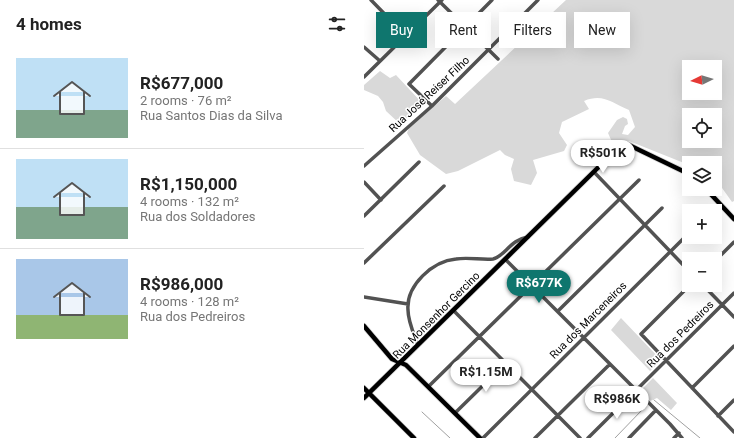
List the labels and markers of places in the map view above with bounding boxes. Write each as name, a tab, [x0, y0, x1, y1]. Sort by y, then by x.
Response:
pin: R$501K	[570, 140, 636, 174]
pin: R$677K	[506, 270, 572, 304]
pin: R$1.15M	[449, 359, 523, 393]
pin: R$986K	[584, 386, 650, 420]

